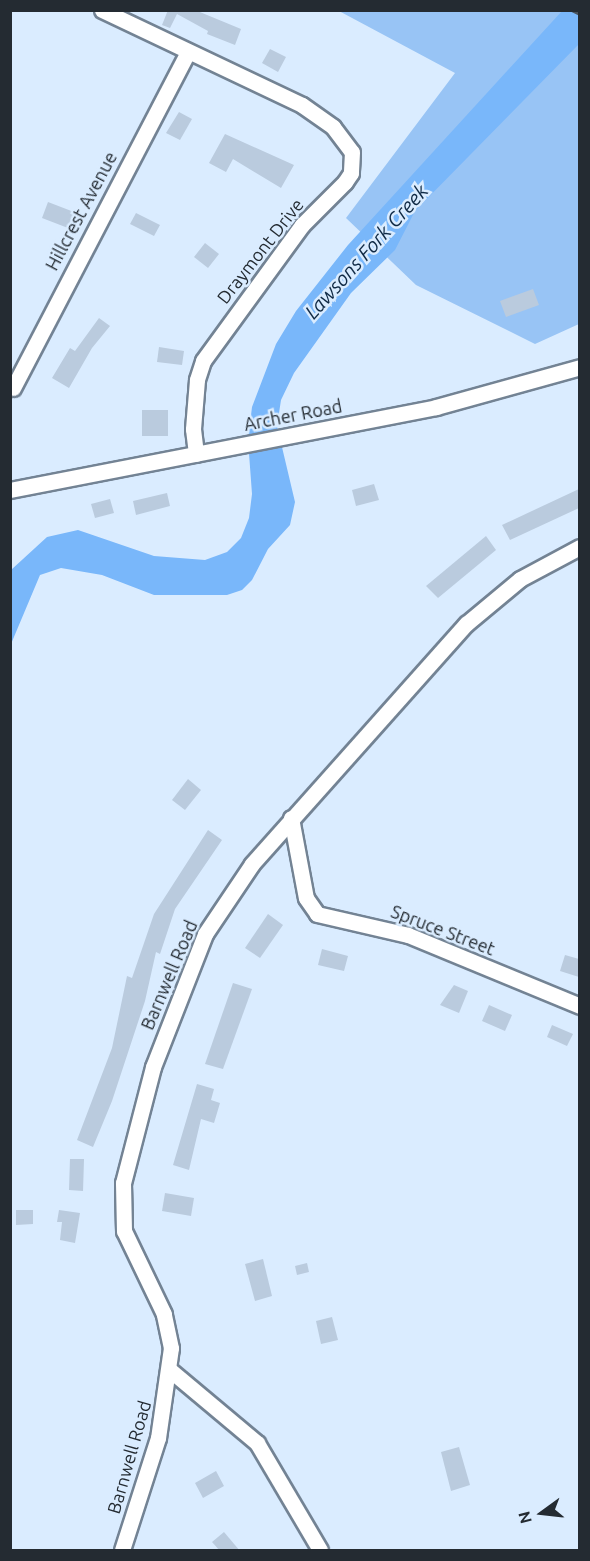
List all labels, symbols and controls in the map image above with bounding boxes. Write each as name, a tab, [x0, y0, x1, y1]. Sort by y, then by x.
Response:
street label: Hillcrest Avenue	[41, 148, 121, 274]
water label: Lawsons Fork Creek	[299, 179, 433, 323]
street label: Draymont Drive	[212, 194, 308, 308]
street label: Archer Road	[242, 395, 344, 435]
street label: Spruce Street	[388, 900, 498, 960]
street label: Barnwell Road	[136, 917, 202, 1033]
street label: Barnwell Road	[103, 1398, 155, 1516]
north arrow	[512, 1483, 572, 1543]
text: N	[514, 1510, 535, 1526]

